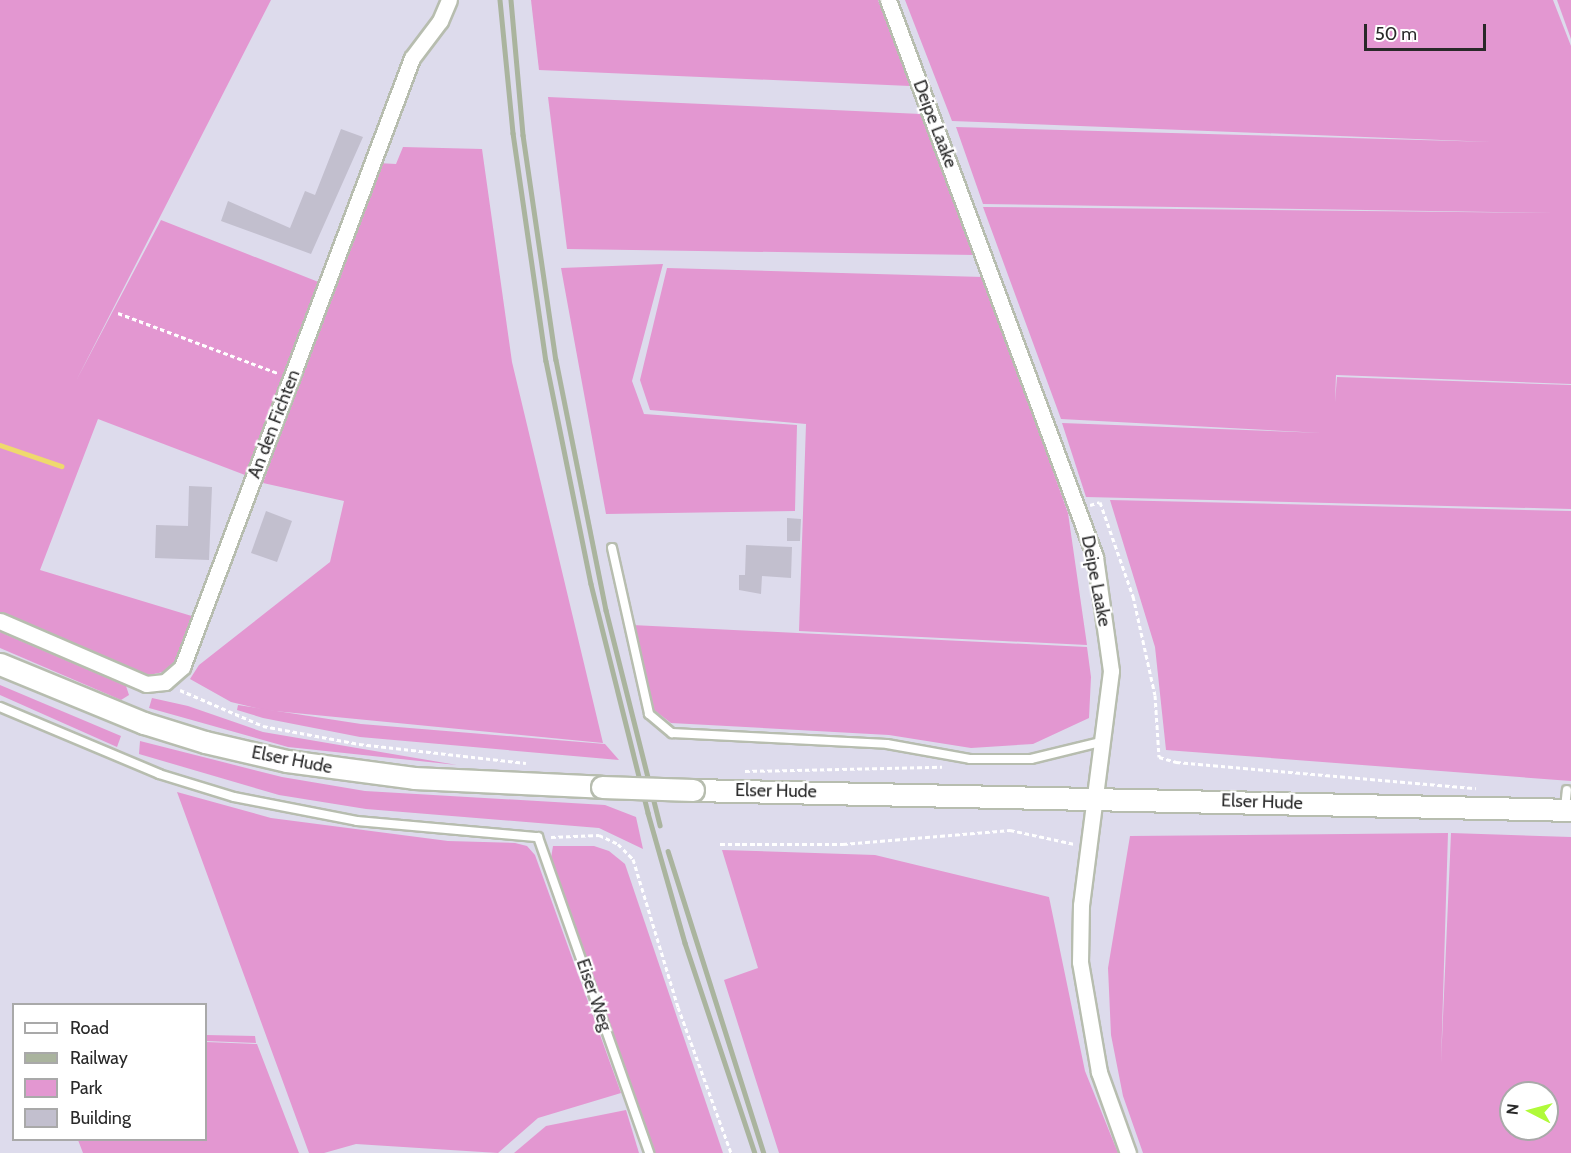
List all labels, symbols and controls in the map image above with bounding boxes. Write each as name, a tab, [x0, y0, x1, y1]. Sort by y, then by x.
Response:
scale bar	[1367, 12, 1488, 50]
text: 50 m	[1375, 23, 1417, 45]
street label: Deipe Laake	[908, 77, 962, 171]
street label: An den Fichten	[243, 367, 305, 481]
street label: Deipe Laake	[1077, 534, 1115, 628]
street label: Elser Hude	[250, 742, 334, 778]
street label: Elser Hude	[735, 779, 817, 803]
street label: Elser Hude	[1221, 790, 1303, 814]
street label: Eiser Weg	[572, 956, 616, 1034]
legend	[12, 1003, 207, 1141]
text: Road	[70, 1017, 109, 1039]
text: Railway	[70, 1047, 128, 1069]
text: Park	[70, 1077, 102, 1099]
north arrow	[1499, 1081, 1559, 1141]
text: N	[1503, 1103, 1523, 1116]
text: Building	[70, 1107, 131, 1129]

